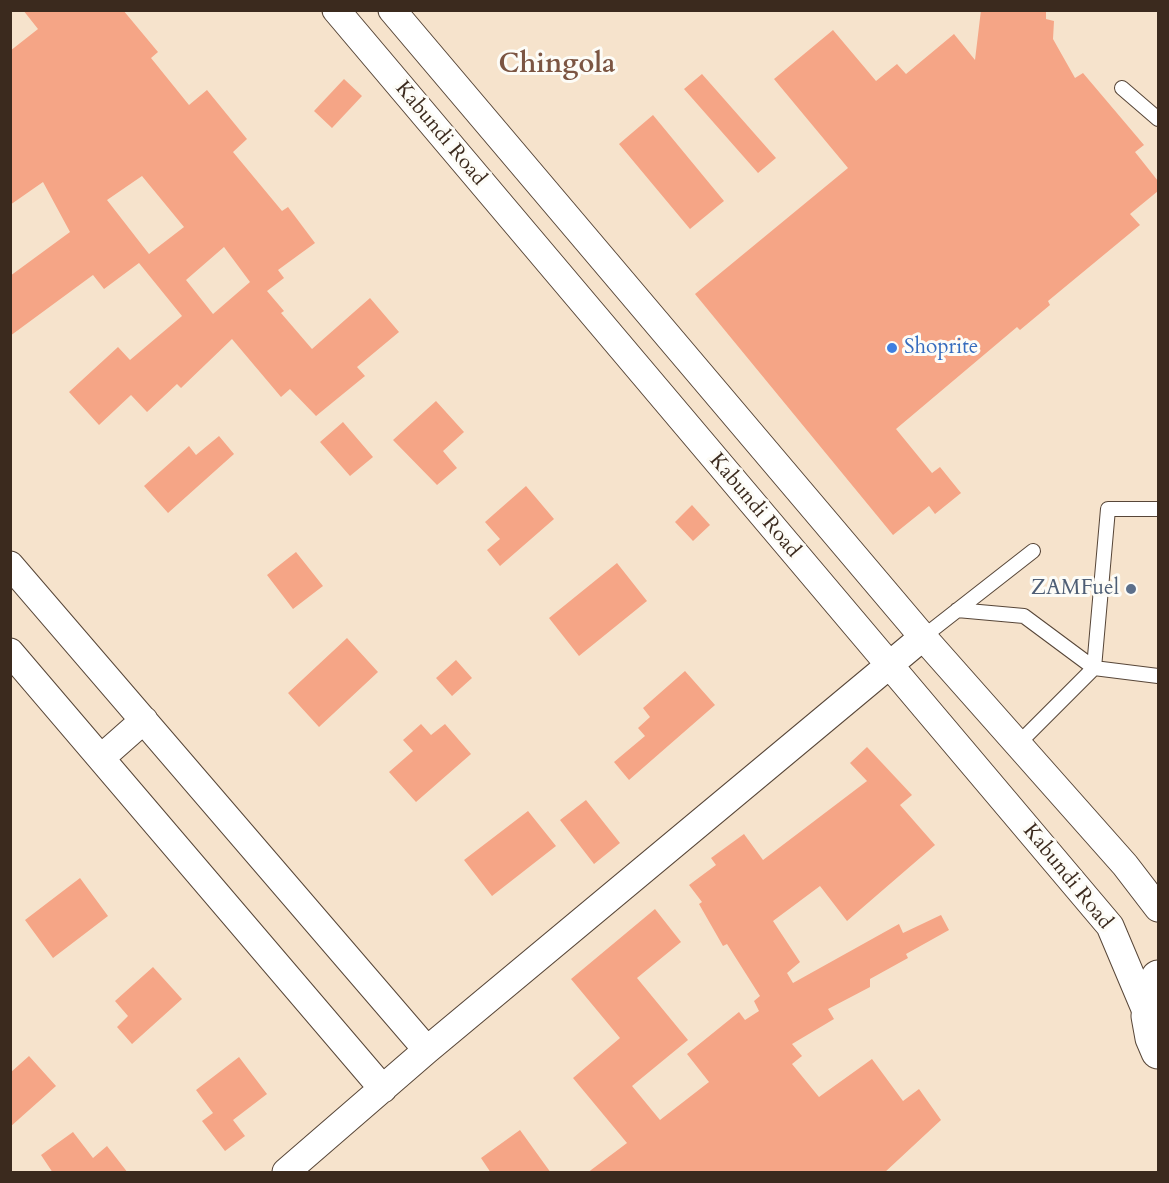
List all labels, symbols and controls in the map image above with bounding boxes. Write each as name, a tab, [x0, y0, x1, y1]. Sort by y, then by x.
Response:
district label: Chingola	[499, 50, 615, 82]
street label: Kabundi Road	[389, 77, 491, 191]
place label: Shoprite	[904, 335, 978, 361]
marker: Shoprite	[885, 341, 899, 355]
street label: Kabundi Road	[703, 449, 805, 563]
place label: ZAMFuel	[1031, 576, 1119, 602]
marker: ZAMFuel	[1124, 582, 1138, 596]
street label: Kabundi Road	[1017, 819, 1117, 935]

